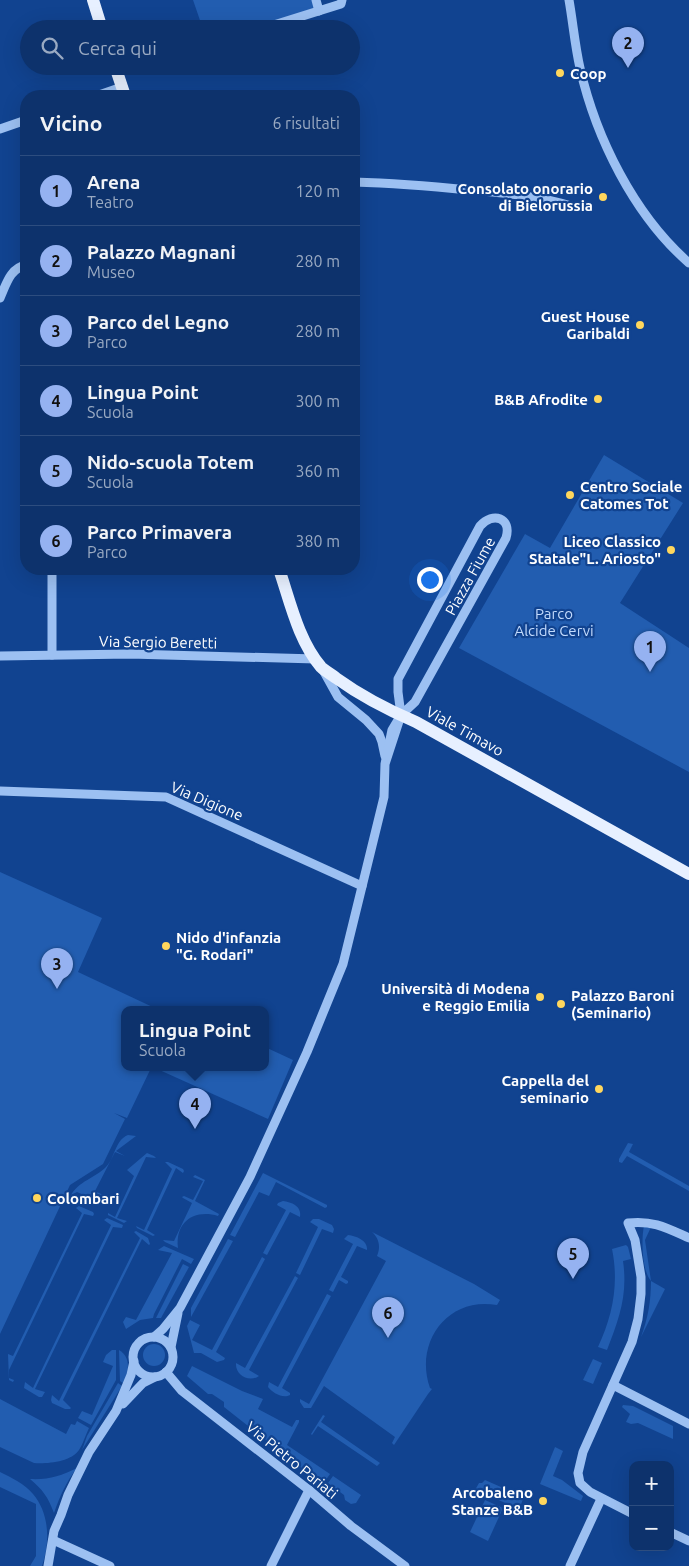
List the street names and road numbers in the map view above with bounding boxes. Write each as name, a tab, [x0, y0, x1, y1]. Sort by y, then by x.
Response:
street label: Piazza Fiume	[442, 534, 498, 618]
street label: Via Sergio Beretti	[99, 632, 217, 652]
street label: Viale Timavo	[423, 703, 507, 759]
street label: Via Digione	[168, 778, 246, 824]
street label: Via Pietro Pariati	[243, 1418, 341, 1502]

